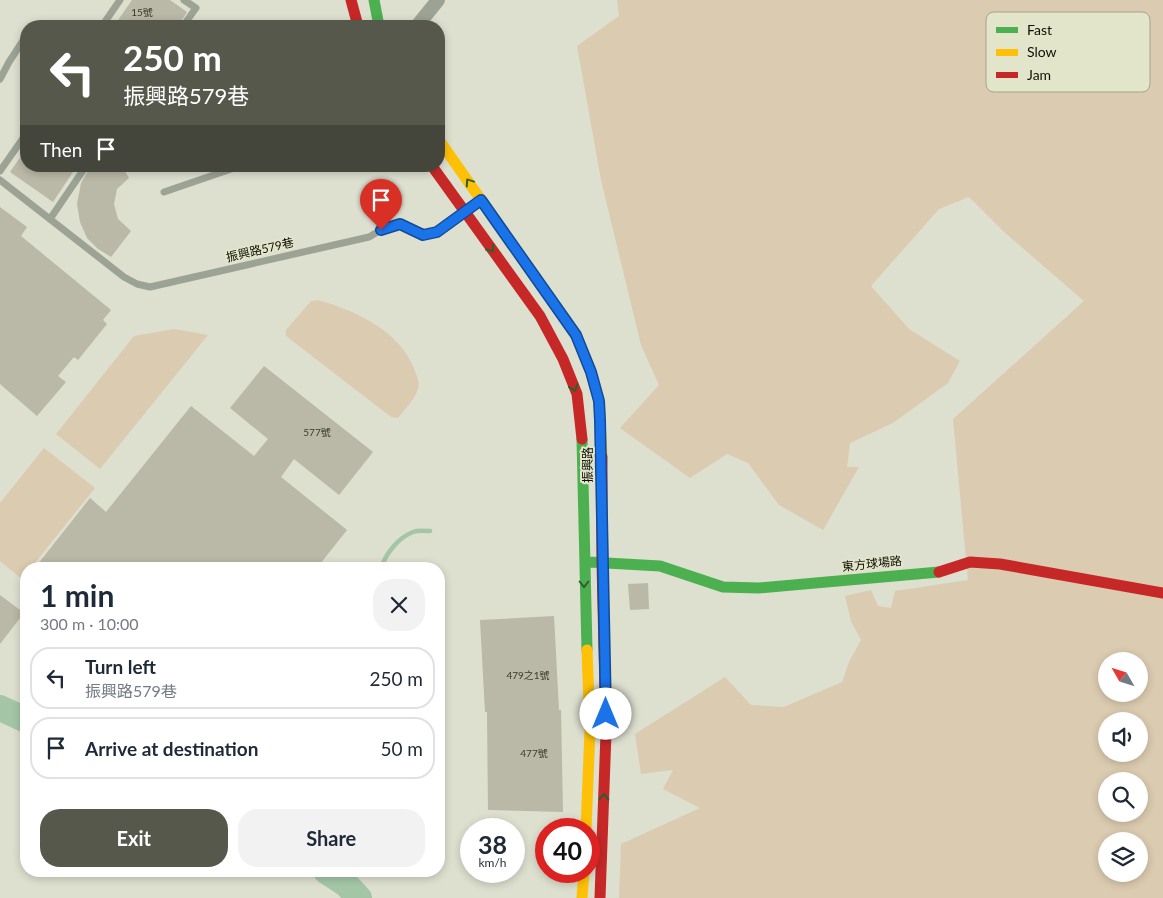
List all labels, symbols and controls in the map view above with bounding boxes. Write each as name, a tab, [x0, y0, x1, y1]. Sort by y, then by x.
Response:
house number: 15號	[131, 6, 153, 18]
legend	[986, 12, 1150, 92]
text: Fast	[1027, 21, 1052, 38]
text: 250 m	[123, 36, 222, 78]
icon: left	[40, 40, 105, 105]
text: Slow	[1027, 43, 1057, 60]
text: Jam	[1027, 66, 1051, 83]
text: 振興路579巷	[123, 82, 249, 109]
icon: arrive	[92, 135, 120, 163]
text: Then	[40, 138, 82, 161]
one-way arrow	[466, 178, 475, 188]
pin	[360, 179, 402, 230]
icon: arrive	[367, 186, 395, 214]
street label: 振興路579巷	[225, 234, 295, 265]
one-way arrow	[485, 243, 494, 253]
one-way arrow	[568, 383, 578, 391]
house number: 577號	[303, 426, 331, 438]
street label: 振興路	[580, 447, 595, 483]
street label: 東方球場路	[841, 553, 903, 574]
text: 1 min	[40, 577, 114, 613]
button: close	[373, 579, 425, 631]
one-way arrow	[579, 581, 590, 589]
text: 300 m · 10:00	[40, 614, 139, 633]
north arrow	[1098, 652, 1148, 702]
map controls	[1098, 652, 1148, 882]
text: Turn left	[85, 655, 156, 678]
icon: left	[42, 664, 70, 692]
text: 250 m	[369, 667, 423, 690]
house number: 479之1號	[506, 669, 550, 681]
text: 振興路579巷	[85, 681, 177, 700]
position arrow	[579, 687, 631, 739]
button: sound	[1098, 712, 1148, 762]
icon: arrive	[42, 734, 70, 762]
text: Arrive at destination	[85, 737, 258, 760]
text: 50 m	[380, 737, 423, 760]
house number: 477號	[520, 747, 548, 759]
button: search	[1098, 772, 1148, 822]
one-way arrow	[599, 793, 609, 800]
button: Exit	[40, 809, 228, 867]
button: Share	[238, 809, 425, 867]
speed limit sign: 40	[535, 818, 600, 883]
text: 38	[478, 829, 507, 859]
button: layers	[1098, 832, 1148, 882]
text: km/h	[478, 855, 507, 870]

